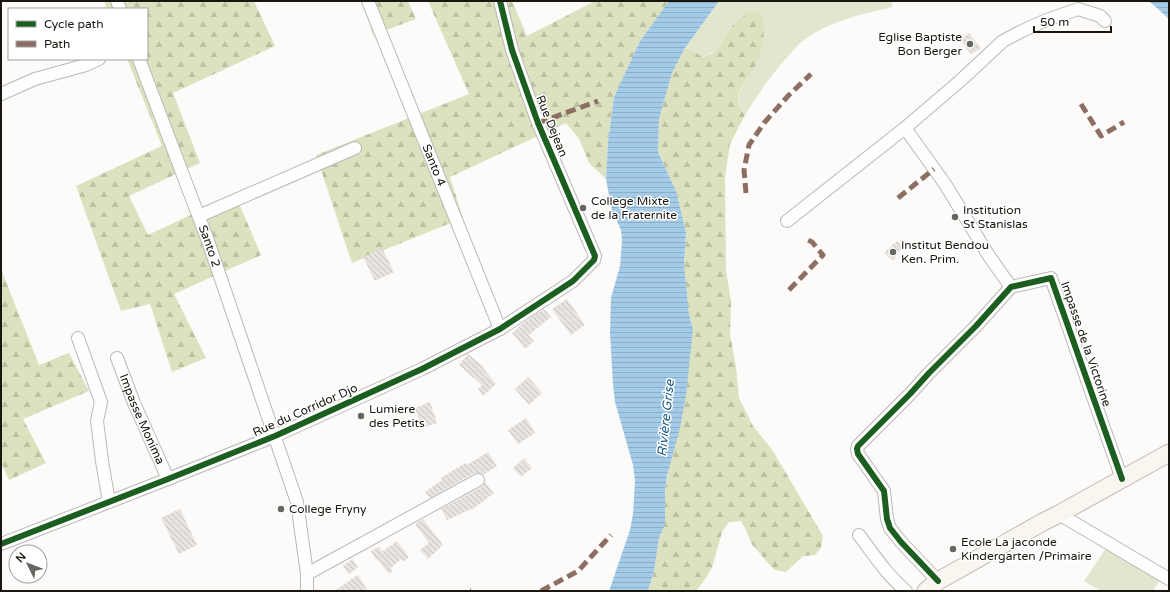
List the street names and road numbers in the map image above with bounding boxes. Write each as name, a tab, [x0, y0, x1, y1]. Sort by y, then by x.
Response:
street label: Rue Dejean	[533, 93, 571, 159]
street label: Santo 4	[419, 142, 449, 189]
street label: Santo 2	[196, 223, 223, 269]
street label: Impasse de la Victorine	[1058, 280, 1114, 409]
street label: Impasse Monima	[117, 372, 167, 466]
street label: Rue du Corridor Djo	[250, 381, 360, 439]

